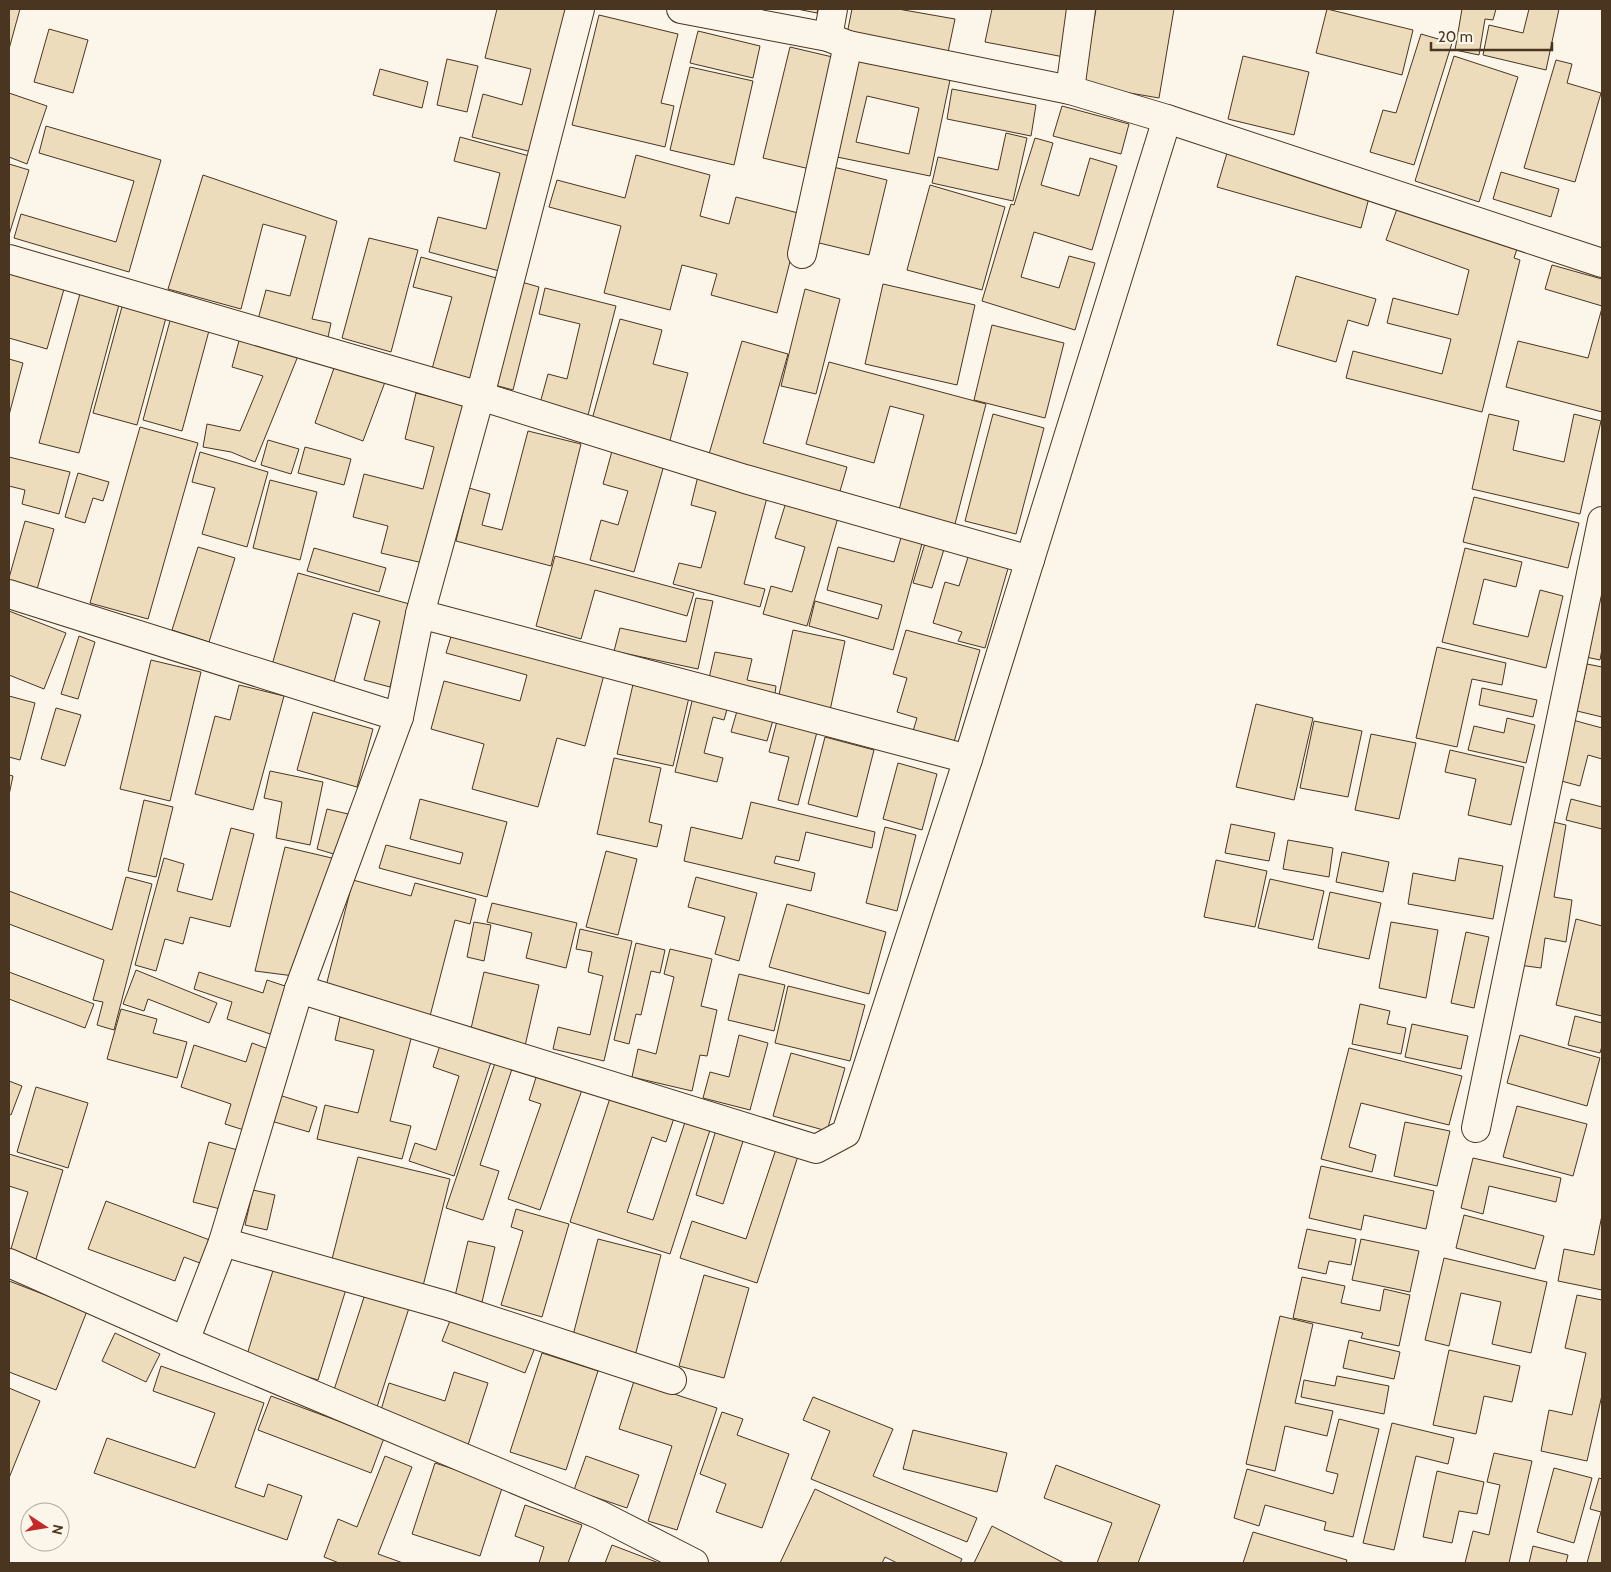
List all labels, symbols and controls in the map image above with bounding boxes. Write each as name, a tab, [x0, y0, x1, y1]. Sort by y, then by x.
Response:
scale bar	[1431, 20, 1552, 52]
text: 20 m	[1438, 28, 1473, 46]
north arrow	[20, 1502, 70, 1552]
text: N	[48, 1523, 68, 1536]

